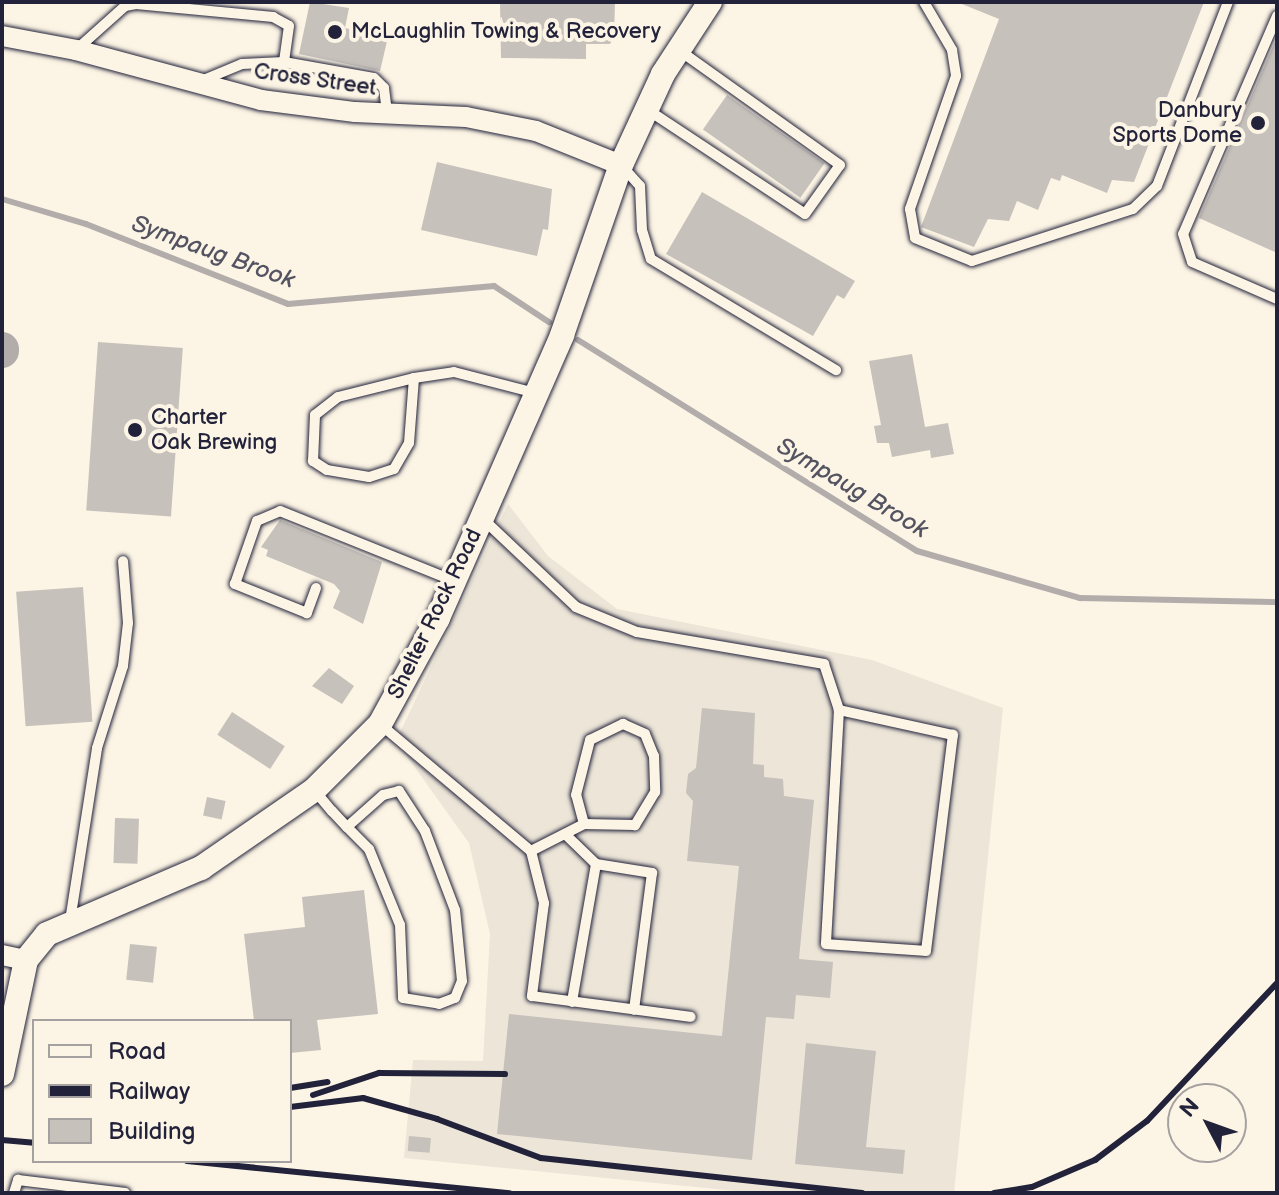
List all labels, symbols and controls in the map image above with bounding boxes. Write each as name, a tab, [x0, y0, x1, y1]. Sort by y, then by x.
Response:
place label: McLaughlin Towing & Recovery	[351, 19, 662, 45]
marker: McLaughlin Towing & Recovery	[326, 23, 344, 41]
street label: Cross Street	[252, 58, 378, 102]
place label: Danbury Sports Dome	[1112, 97, 1242, 148]
marker: Danbury Sports Dome	[1249, 114, 1267, 132]
water label: Sympaug Brook	[127, 209, 299, 295]
place label: Charter Oak Brewing	[151, 404, 277, 456]
marker: Charter Oak Brewing	[126, 421, 144, 439]
water label: Sympaug Brook	[771, 431, 933, 545]
street label: Shelter Rock Road	[382, 525, 488, 703]
legend	[32, 1019, 292, 1163]
text: Road	[108, 1037, 166, 1066]
text: Railway	[108, 1077, 190, 1106]
north arrow	[1167, 1083, 1247, 1163]
text: N	[1174, 1093, 1206, 1123]
text: Building	[108, 1117, 195, 1146]

